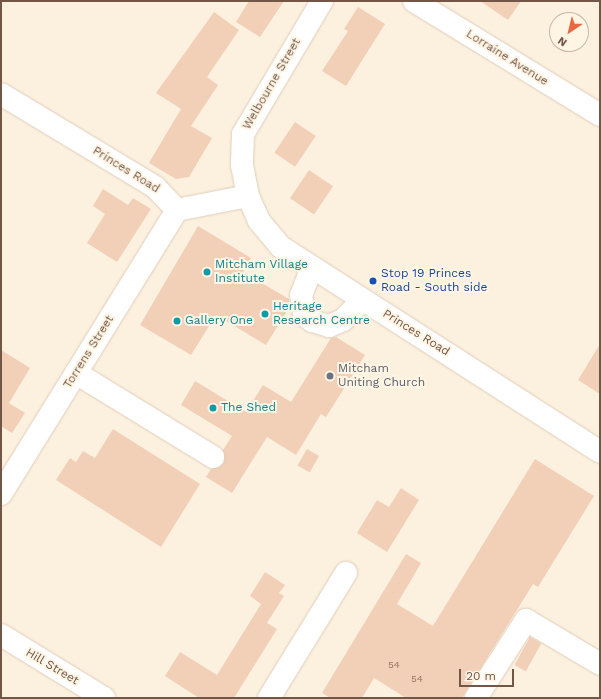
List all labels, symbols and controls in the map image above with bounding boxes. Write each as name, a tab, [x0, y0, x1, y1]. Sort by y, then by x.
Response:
north arrow	[549, 12, 589, 52]
street label: Lorraine Avenue	[463, 27, 551, 89]
text: N	[555, 34, 569, 49]
street label: Welbourne Street	[240, 36, 304, 132]
street label: Princes Road	[90, 144, 162, 196]
place label: Mitcham Village Institute	[215, 258, 308, 286]
marker: Mitcham Village Institute	[202, 267, 212, 277]
place label: Stop 19 Princes Road - South side	[381, 267, 487, 295]
marker: Stop 19 Princes Road - South side	[368, 276, 378, 286]
place label: Heritage Research Centre	[273, 300, 370, 328]
street label: Princes Road	[380, 307, 452, 359]
marker: Heritage Research Centre	[260, 309, 270, 319]
street label: Torrens Street	[61, 313, 117, 391]
place label: Gallery One	[185, 314, 253, 328]
marker: Gallery One	[172, 316, 182, 326]
place label: Mitcham Uniting Church	[338, 362, 425, 390]
marker: Mitcham Uniting Church	[325, 371, 335, 381]
place label: The Shed	[221, 401, 276, 415]
marker: The Shed	[208, 403, 218, 413]
street label: Hill Street	[23, 645, 81, 689]
house number: 54	[388, 659, 400, 671]
scale bar	[461, 661, 516, 687]
text: 20 m	[466, 669, 496, 683]
house number: 54	[411, 673, 423, 685]

